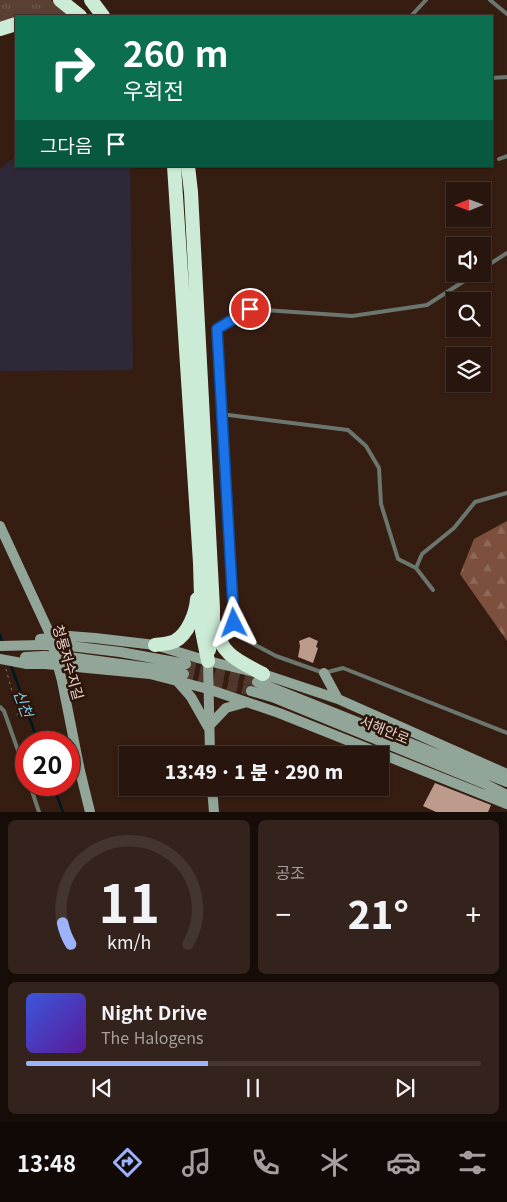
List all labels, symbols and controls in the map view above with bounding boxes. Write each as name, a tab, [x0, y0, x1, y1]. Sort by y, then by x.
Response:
text: 260 m	[123, 26, 229, 77]
icon: right	[40, 35, 105, 100]
text: 우회전	[123, 73, 184, 105]
icon: arrive	[102, 130, 130, 158]
text: 그다음	[40, 131, 92, 158]
north arrow	[446, 182, 491, 228]
map controls	[446, 182, 491, 392]
button: sound	[446, 237, 491, 282]
pin	[229, 288, 271, 330]
button: search	[446, 292, 491, 337]
icon: arrive	[236, 295, 264, 323]
button: layers	[446, 347, 491, 392]
position arrow	[207, 596, 259, 648]
street label: 청룡저수지길	[49, 622, 89, 702]
water label: 신천	[9, 686, 39, 722]
street label: 서해안로	[357, 710, 413, 748]
speed limit sign: 20	[15, 731, 80, 796]
text: 13:49 · 1 분 · 290 m	[165, 757, 343, 784]
text: 공조	[276, 860, 305, 884]
text: 11	[98, 863, 159, 938]
text: 21°	[348, 885, 409, 940]
text: −	[276, 893, 291, 933]
text: +	[465, 893, 481, 933]
text: km/h	[107, 928, 151, 954]
text: Night Drive	[101, 998, 207, 1025]
text: The Halogens	[101, 1025, 203, 1049]
icon: previous	[88, 1074, 116, 1102]
icon: pause	[239, 1074, 267, 1102]
icon: next	[391, 1074, 419, 1102]
icon: directions	[110, 1145, 145, 1180]
icon: music	[179, 1145, 214, 1180]
icon: phone	[248, 1145, 283, 1180]
icon: climate	[317, 1145, 352, 1180]
icon: car	[386, 1145, 421, 1180]
icon: filters	[455, 1145, 490, 1180]
text: 13:48	[17, 1146, 76, 1178]

